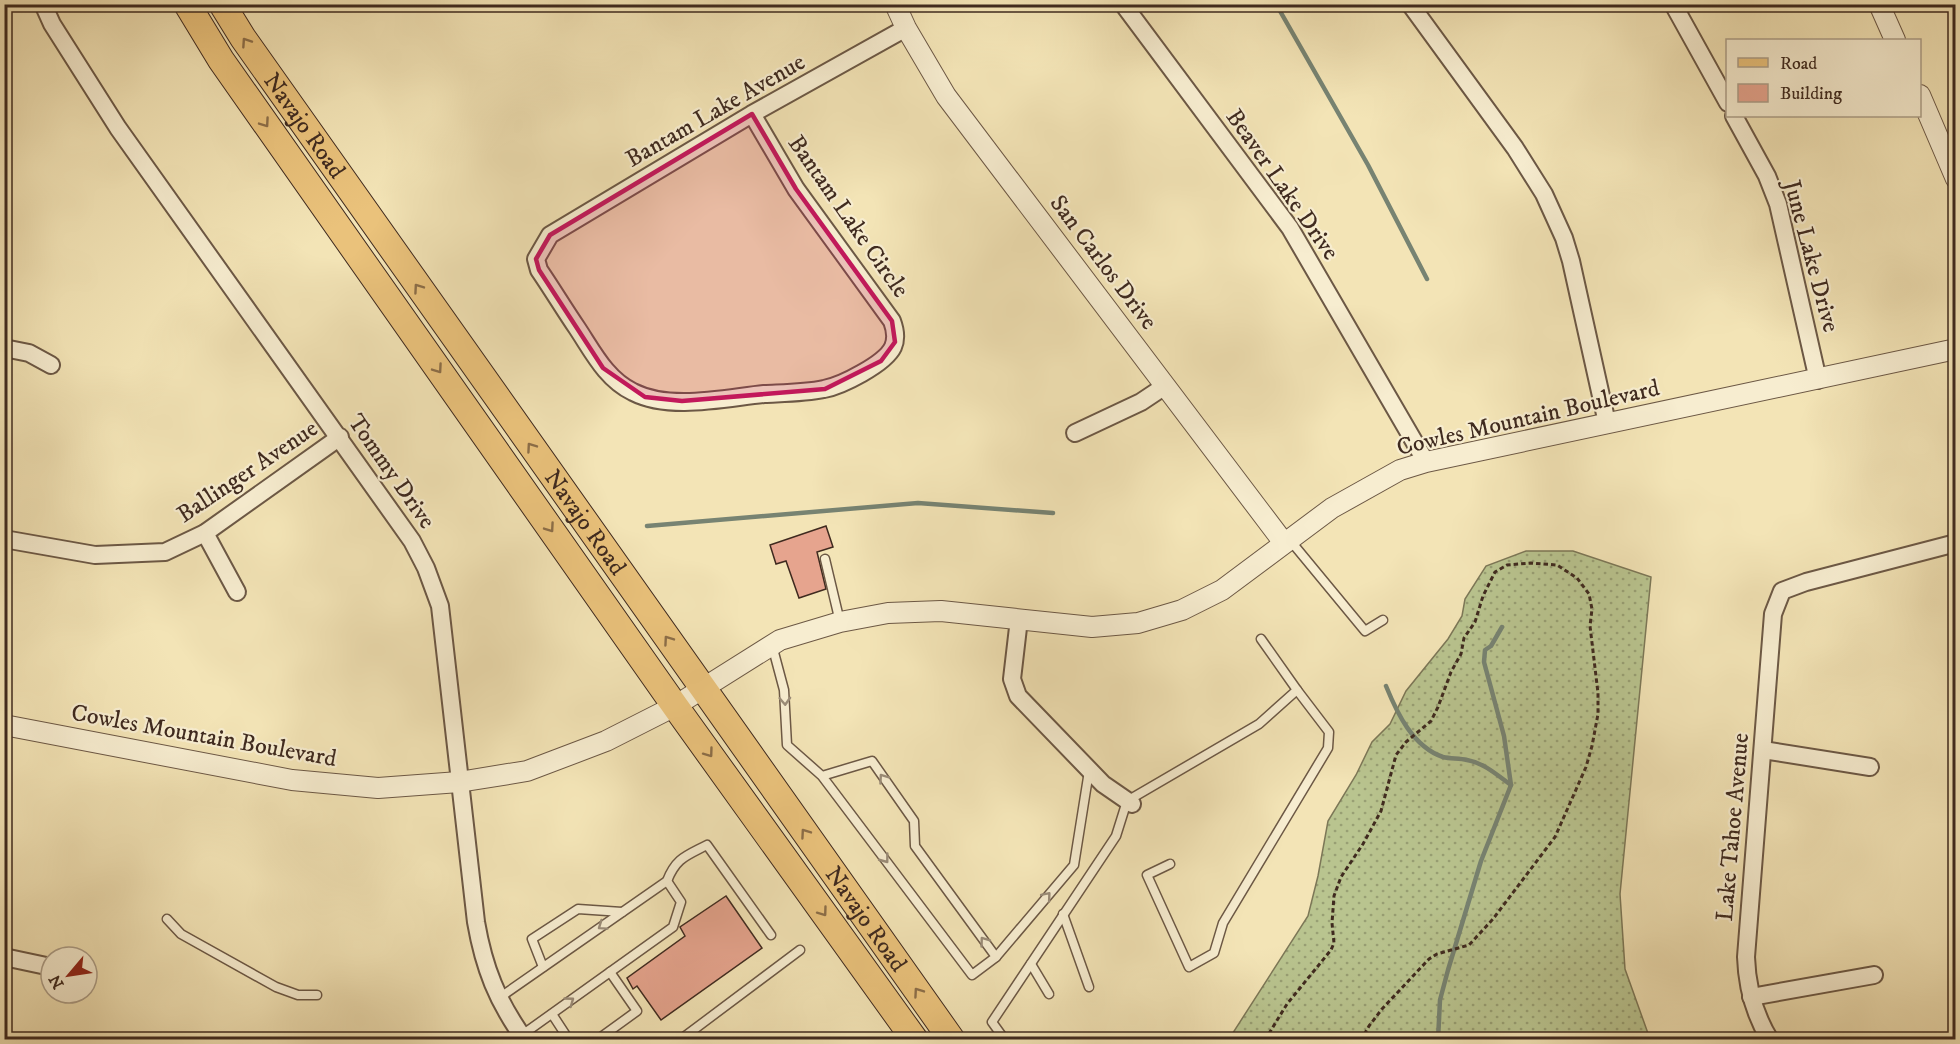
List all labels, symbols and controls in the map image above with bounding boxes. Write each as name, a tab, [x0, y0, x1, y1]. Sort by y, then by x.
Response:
one-way arrow	[242, 38, 253, 49]
legend	[1726, 39, 1921, 117]
street label: Bantam Lake Avenue	[620, 47, 811, 174]
text: Road	[1780, 53, 1817, 75]
street label: Navajo Road	[256, 67, 352, 185]
text: Building	[1780, 83, 1842, 105]
street label: Beaver Lake Drive	[1219, 103, 1345, 266]
one-way arrow	[258, 117, 269, 128]
street label: Bantam Lake Circle	[781, 130, 915, 304]
street label: June Lake Drive	[1776, 175, 1846, 336]
street label: San Carlos Drive	[1043, 189, 1164, 336]
one-way arrow	[415, 283, 426, 294]
one-way arrow	[431, 362, 442, 373]
street label: Cowles Mountain Boulevard	[1394, 373, 1663, 463]
street label: Tommy Drive	[341, 408, 442, 535]
street label: Ballinger Avenue	[171, 414, 324, 530]
one-way arrow	[527, 443, 538, 454]
street label: Navajo Road	[537, 464, 632, 581]
one-way arrow	[543, 522, 554, 533]
one-way arrow	[664, 636, 675, 647]
one-way arrow	[778, 697, 791, 706]
street label: Cowles Mountain Boulevard	[69, 698, 339, 774]
street label: Lake Tahoe Avenue	[1710, 732, 1756, 923]
one-way arrow	[702, 747, 713, 758]
one-way arrow	[879, 774, 890, 785]
one-way arrow	[801, 829, 812, 840]
one-way arrow	[878, 853, 889, 864]
street label: Navajo Road	[818, 861, 913, 978]
one-way arrow	[1040, 892, 1051, 903]
one-way arrow	[816, 905, 827, 916]
one-way arrow	[598, 919, 609, 930]
one-way arrow	[980, 936, 991, 947]
north arrow	[39, 945, 99, 1005]
text: N	[45, 971, 69, 992]
one-way arrow	[914, 987, 925, 998]
one-way arrow	[563, 998, 574, 1009]

